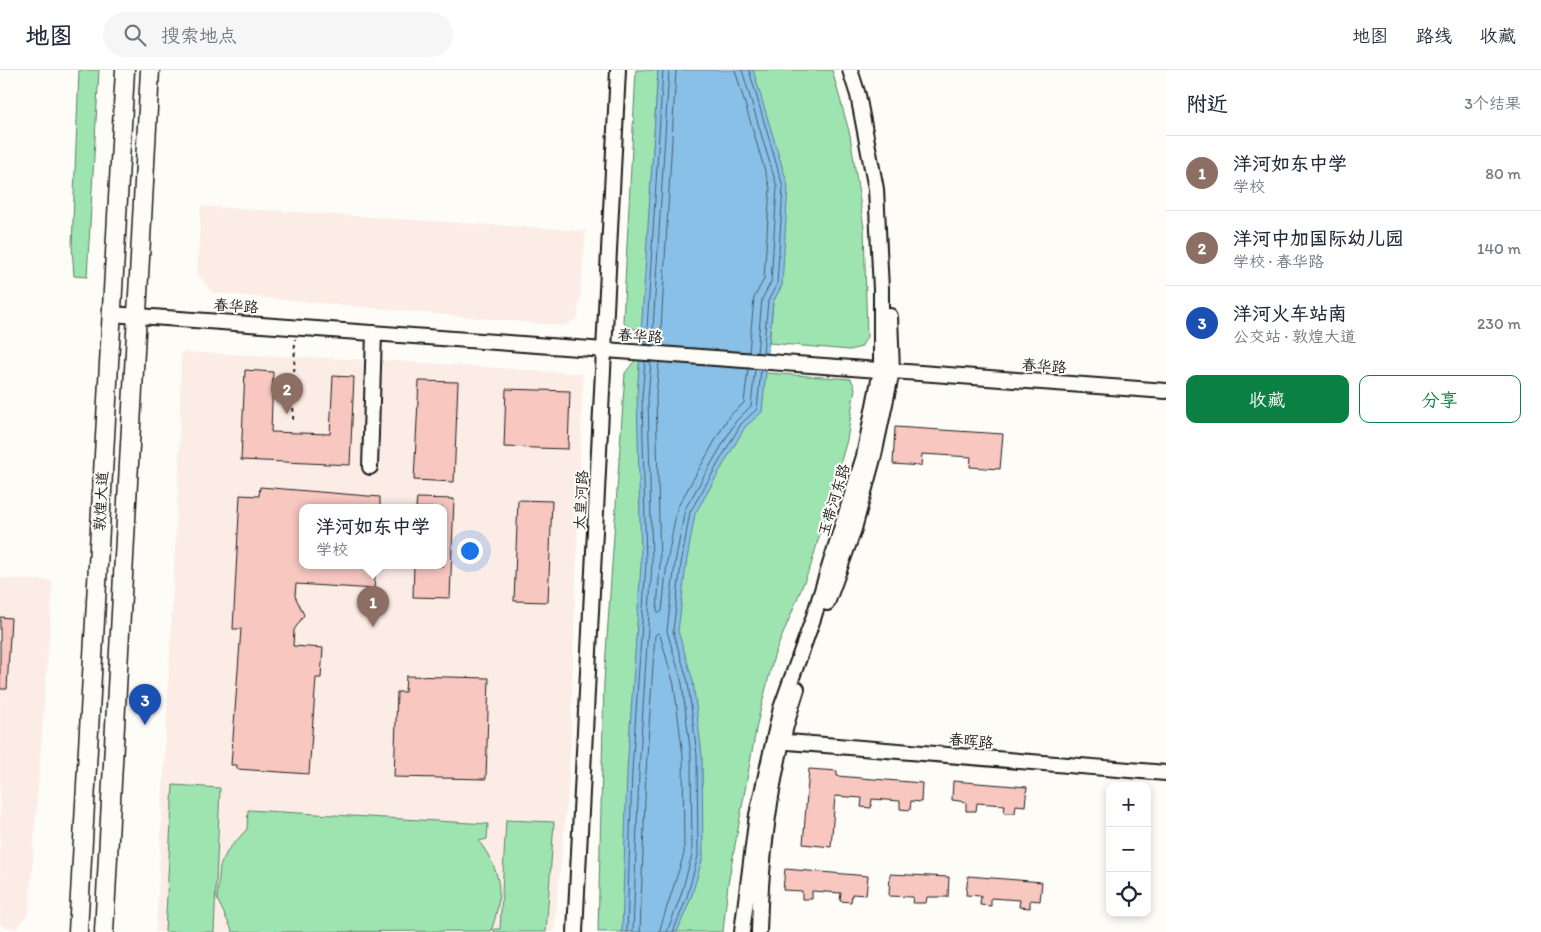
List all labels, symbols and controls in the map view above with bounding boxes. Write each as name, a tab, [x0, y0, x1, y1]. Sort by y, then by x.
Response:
search box	[103, 12, 453, 57]
text: 地图	[25, 21, 73, 50]
icon: search	[121, 21, 149, 49]
text: 搜索地点	[161, 24, 237, 47]
text: 地图	[1352, 25, 1388, 47]
text: 路线	[1416, 25, 1452, 47]
text: 收藏	[1480, 25, 1516, 47]
text: 附近	[1186, 91, 1228, 116]
text: 3个结果	[1464, 94, 1521, 113]
text: 洋河如东中学	[1233, 152, 1347, 175]
text: 1	[1198, 164, 1206, 183]
text: 80 m	[1485, 164, 1521, 183]
text: 学校	[1233, 177, 1265, 196]
text: 洋河中加国际幼儿园	[1233, 227, 1404, 250]
text: 2	[1198, 239, 1206, 258]
text: 140 m	[1477, 239, 1521, 258]
text: 学校 · 春华路	[1233, 252, 1324, 271]
street label: 春华路	[213, 295, 259, 317]
text: 洋河火车站南	[1233, 302, 1347, 325]
text: 3	[1198, 314, 1206, 333]
text: 230 m	[1477, 314, 1521, 333]
street label: 春华路	[617, 325, 663, 347]
text: 公交站 · 敦煌大道	[1233, 327, 1356, 346]
street label: 春华路	[1021, 355, 1067, 377]
pin: 2	[271, 373, 303, 414]
button: 收藏	[1186, 375, 1349, 423]
button: 分享	[1359, 375, 1521, 423]
street label: 玉带河东路	[814, 461, 854, 539]
street label: 太皇河路	[570, 470, 592, 530]
street label: 敦煌大道	[90, 471, 112, 531]
popup	[299, 504, 447, 569]
text: 洋河如东中学	[316, 515, 430, 538]
your location	[457, 538, 483, 564]
text: 学校	[316, 540, 348, 559]
pin: 1	[357, 586, 389, 627]
pin: 3	[129, 684, 161, 725]
street label: 春晖路	[948, 730, 994, 752]
map controls	[1106, 782, 1151, 917]
button: +	[1106, 782, 1151, 827]
button: −	[1106, 827, 1151, 872]
button: locate	[1106, 872, 1151, 917]

